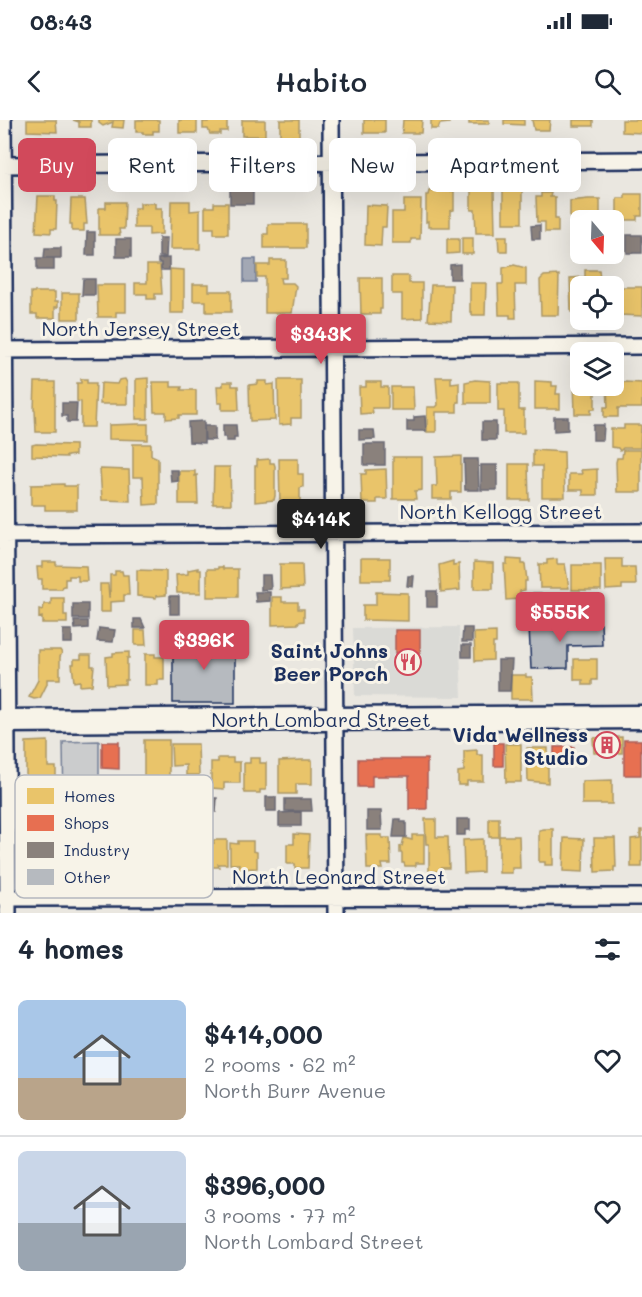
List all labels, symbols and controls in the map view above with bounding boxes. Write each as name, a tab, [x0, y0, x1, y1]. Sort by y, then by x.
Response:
text: 08:43	[30, 7, 92, 36]
text: Habito	[275, 64, 367, 99]
icon: back	[18, 65, 51, 98]
icon: search	[591, 65, 624, 98]
chip: Buy	[18, 138, 96, 192]
chip: Rent	[108, 138, 197, 192]
chip: Filters	[209, 138, 317, 192]
chip: New	[329, 138, 416, 192]
chip: Apartment	[428, 138, 581, 192]
north arrow	[570, 210, 624, 264]
map controls	[570, 210, 624, 396]
button: locate	[570, 276, 624, 330]
pin: $343K	[279, 314, 363, 365]
street label: North Jersey Street	[41, 315, 241, 341]
text: $343K	[290, 320, 352, 346]
button: layers	[570, 342, 624, 396]
street label: North Kellogg Street	[400, 498, 602, 524]
pin: $414K	[279, 499, 363, 550]
text: $414K	[291, 505, 351, 531]
pin: $555K	[518, 592, 602, 643]
text: $555K	[530, 598, 590, 624]
pin: $396K	[162, 620, 246, 671]
text: $396K	[173, 626, 235, 652]
place label: Saint Johns Beer Porch	[270, 637, 388, 686]
restaurant icon: Saint Johns Beer Porch	[393, 647, 423, 677]
street label: North Lombard Street	[211, 706, 431, 732]
place label: Vida Wellness Studio	[453, 721, 588, 770]
building icon: Vida Wellness Studio	[592, 730, 622, 760]
legend	[15, 775, 213, 898]
text: Homes	[64, 785, 115, 806]
text: Shops	[64, 812, 109, 833]
text: Industry	[64, 839, 130, 860]
street label: North Leonard Street	[232, 863, 446, 889]
text: Other	[64, 866, 111, 887]
text: 4 homes	[18, 932, 124, 966]
icon: filters	[591, 933, 624, 966]
text: $414,000	[204, 1017, 323, 1051]
icon: home	[66, 1024, 138, 1096]
icon: heart	[591, 1044, 624, 1077]
text: 2 rooms · 62 m²	[204, 1051, 356, 1077]
text: North Burr Avenue	[204, 1077, 386, 1103]
text: $396,000	[204, 1168, 325, 1202]
icon: home	[66, 1175, 138, 1247]
icon: heart	[591, 1195, 624, 1228]
text: 3 rooms · 77 m²	[204, 1202, 355, 1228]
text: North Lombard Street	[204, 1228, 423, 1254]

